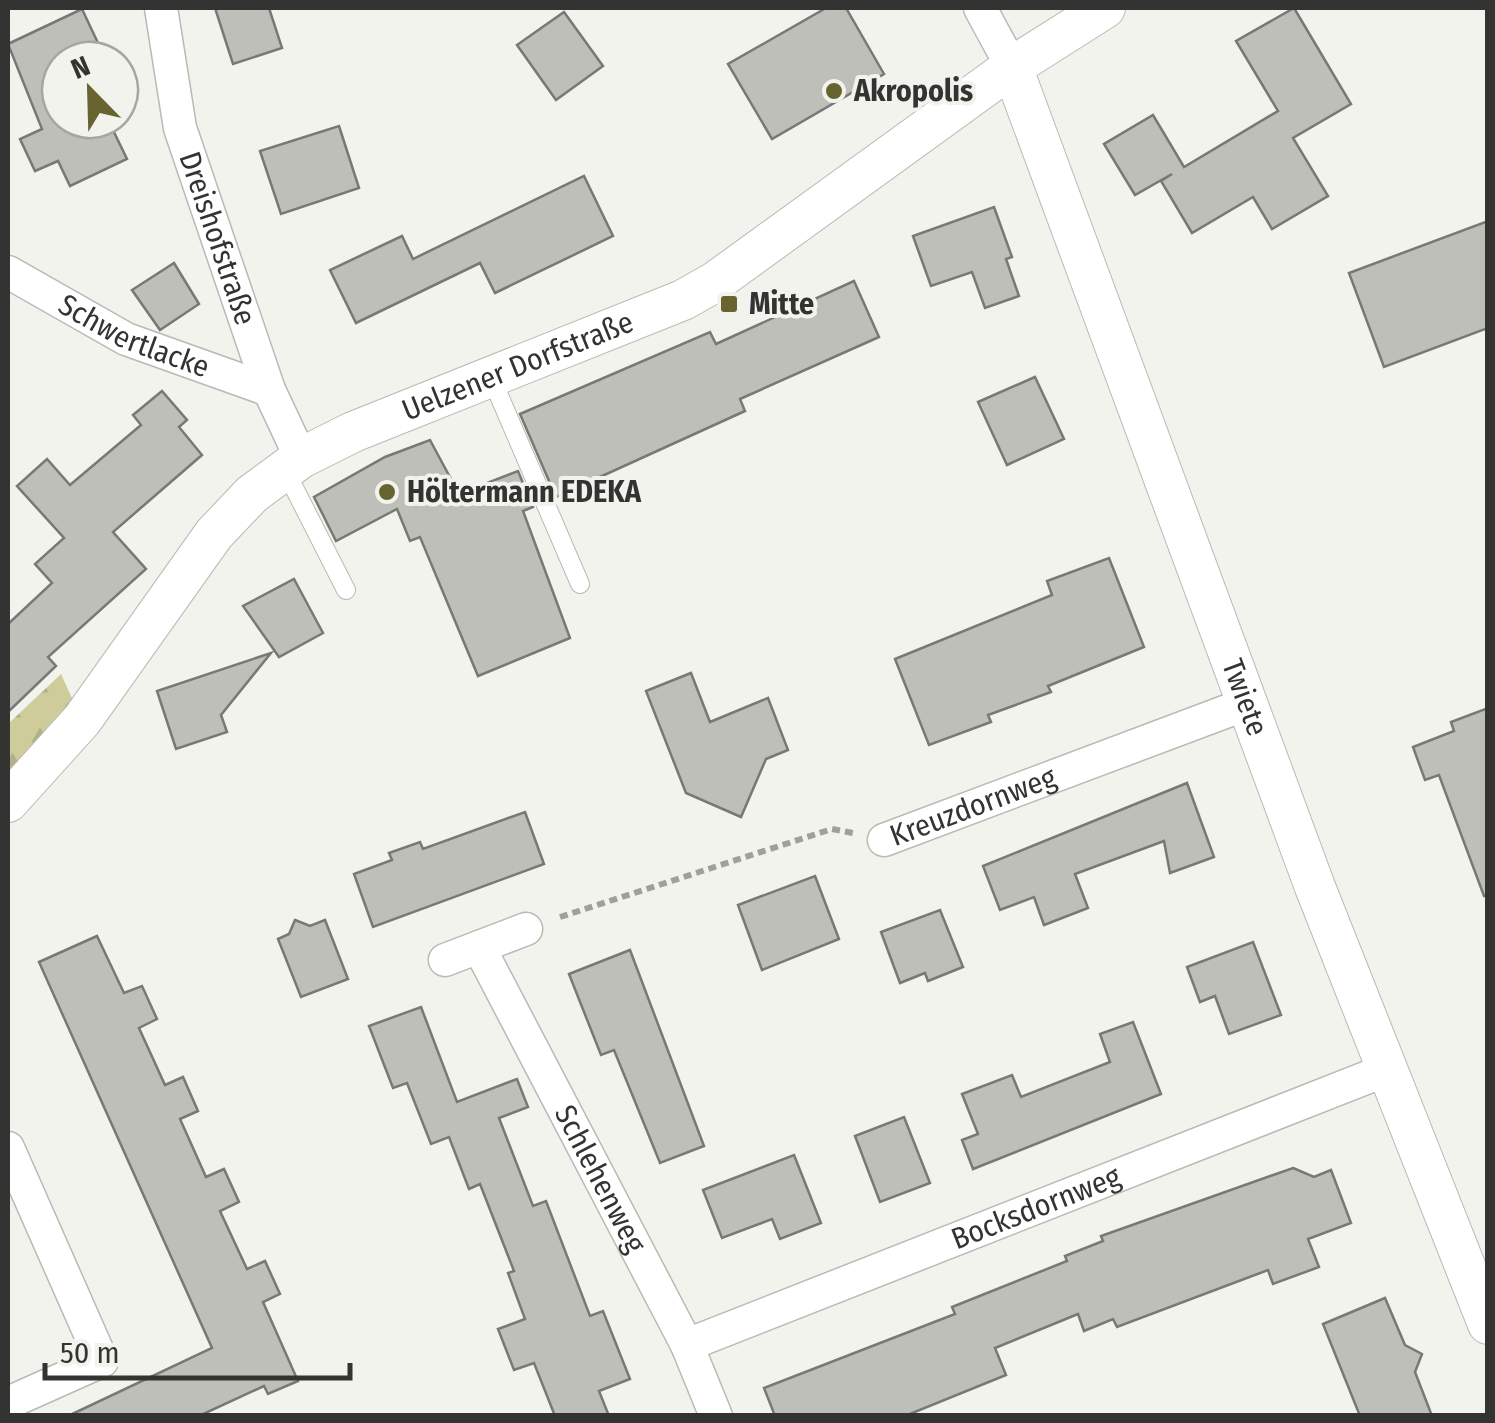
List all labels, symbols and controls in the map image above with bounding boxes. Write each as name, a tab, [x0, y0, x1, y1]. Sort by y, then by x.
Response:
north arrow	[40, 40, 140, 140]
text: N	[66, 49, 95, 86]
place label: Akropolis	[853, 73, 973, 109]
marker: Akropolis	[823, 80, 845, 102]
street label: Dreishofstraße	[171, 147, 264, 330]
street label: Schwertlacke	[52, 286, 214, 385]
place label: Mitte	[749, 286, 814, 322]
marker: Mitte	[718, 293, 740, 315]
street label: Uelzener Dorfstraße	[397, 304, 639, 429]
place label: Höltermann EDEKA	[407, 474, 642, 510]
marker: Höltermann EDEKA	[376, 481, 398, 503]
street label: Twiete	[1214, 654, 1276, 741]
street label: Kreuzdornweg	[885, 759, 1062, 854]
street label: Schlehenweg	[547, 1099, 654, 1259]
street label: Bocksdornweg	[946, 1158, 1126, 1257]
scale bar	[45, 1318, 350, 1380]
text: 50 m	[60, 1335, 120, 1371]

